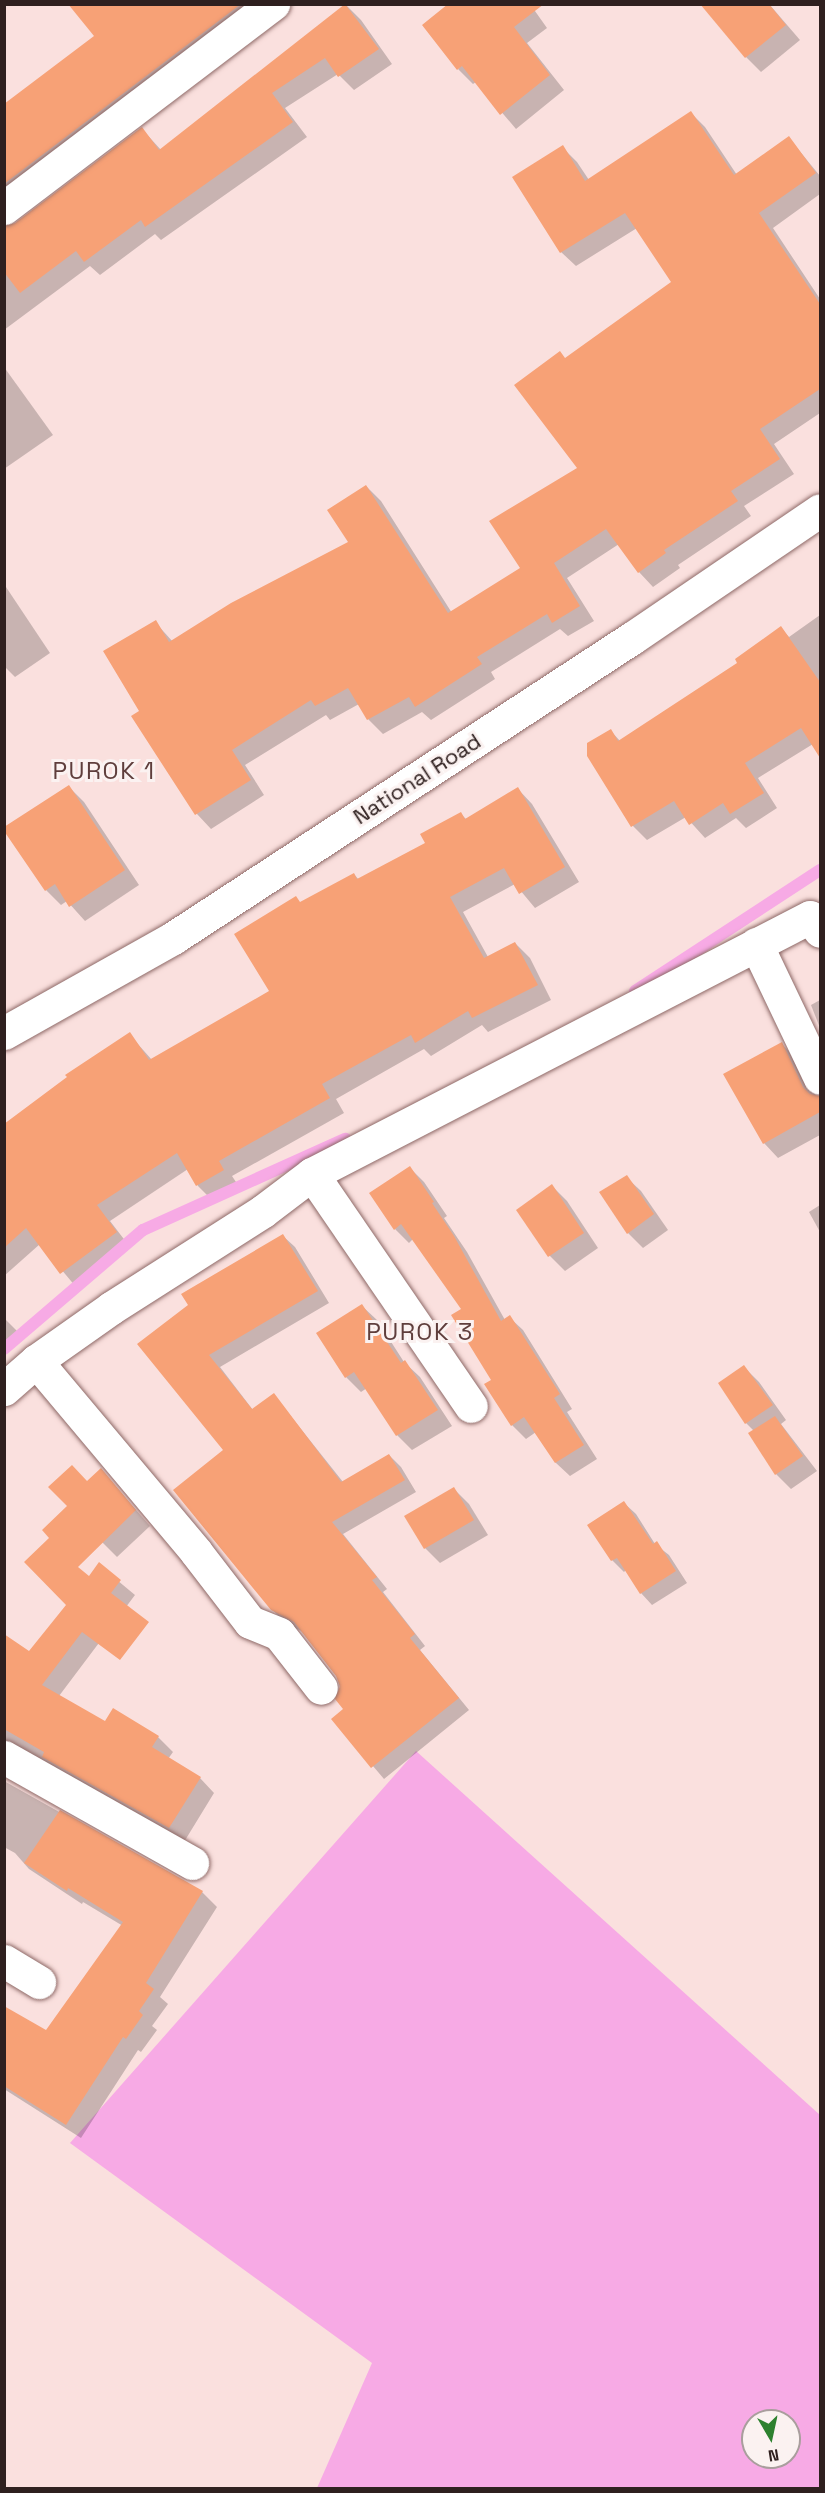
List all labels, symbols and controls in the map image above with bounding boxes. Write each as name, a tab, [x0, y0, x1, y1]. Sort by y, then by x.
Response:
street label: National Road	[348, 728, 486, 830]
district label: PUROK 1	[53, 757, 155, 785]
district label: PUROK 3	[366, 1318, 474, 1346]
north arrow	[741, 2409, 801, 2469]
text: N	[767, 2444, 781, 2467]

